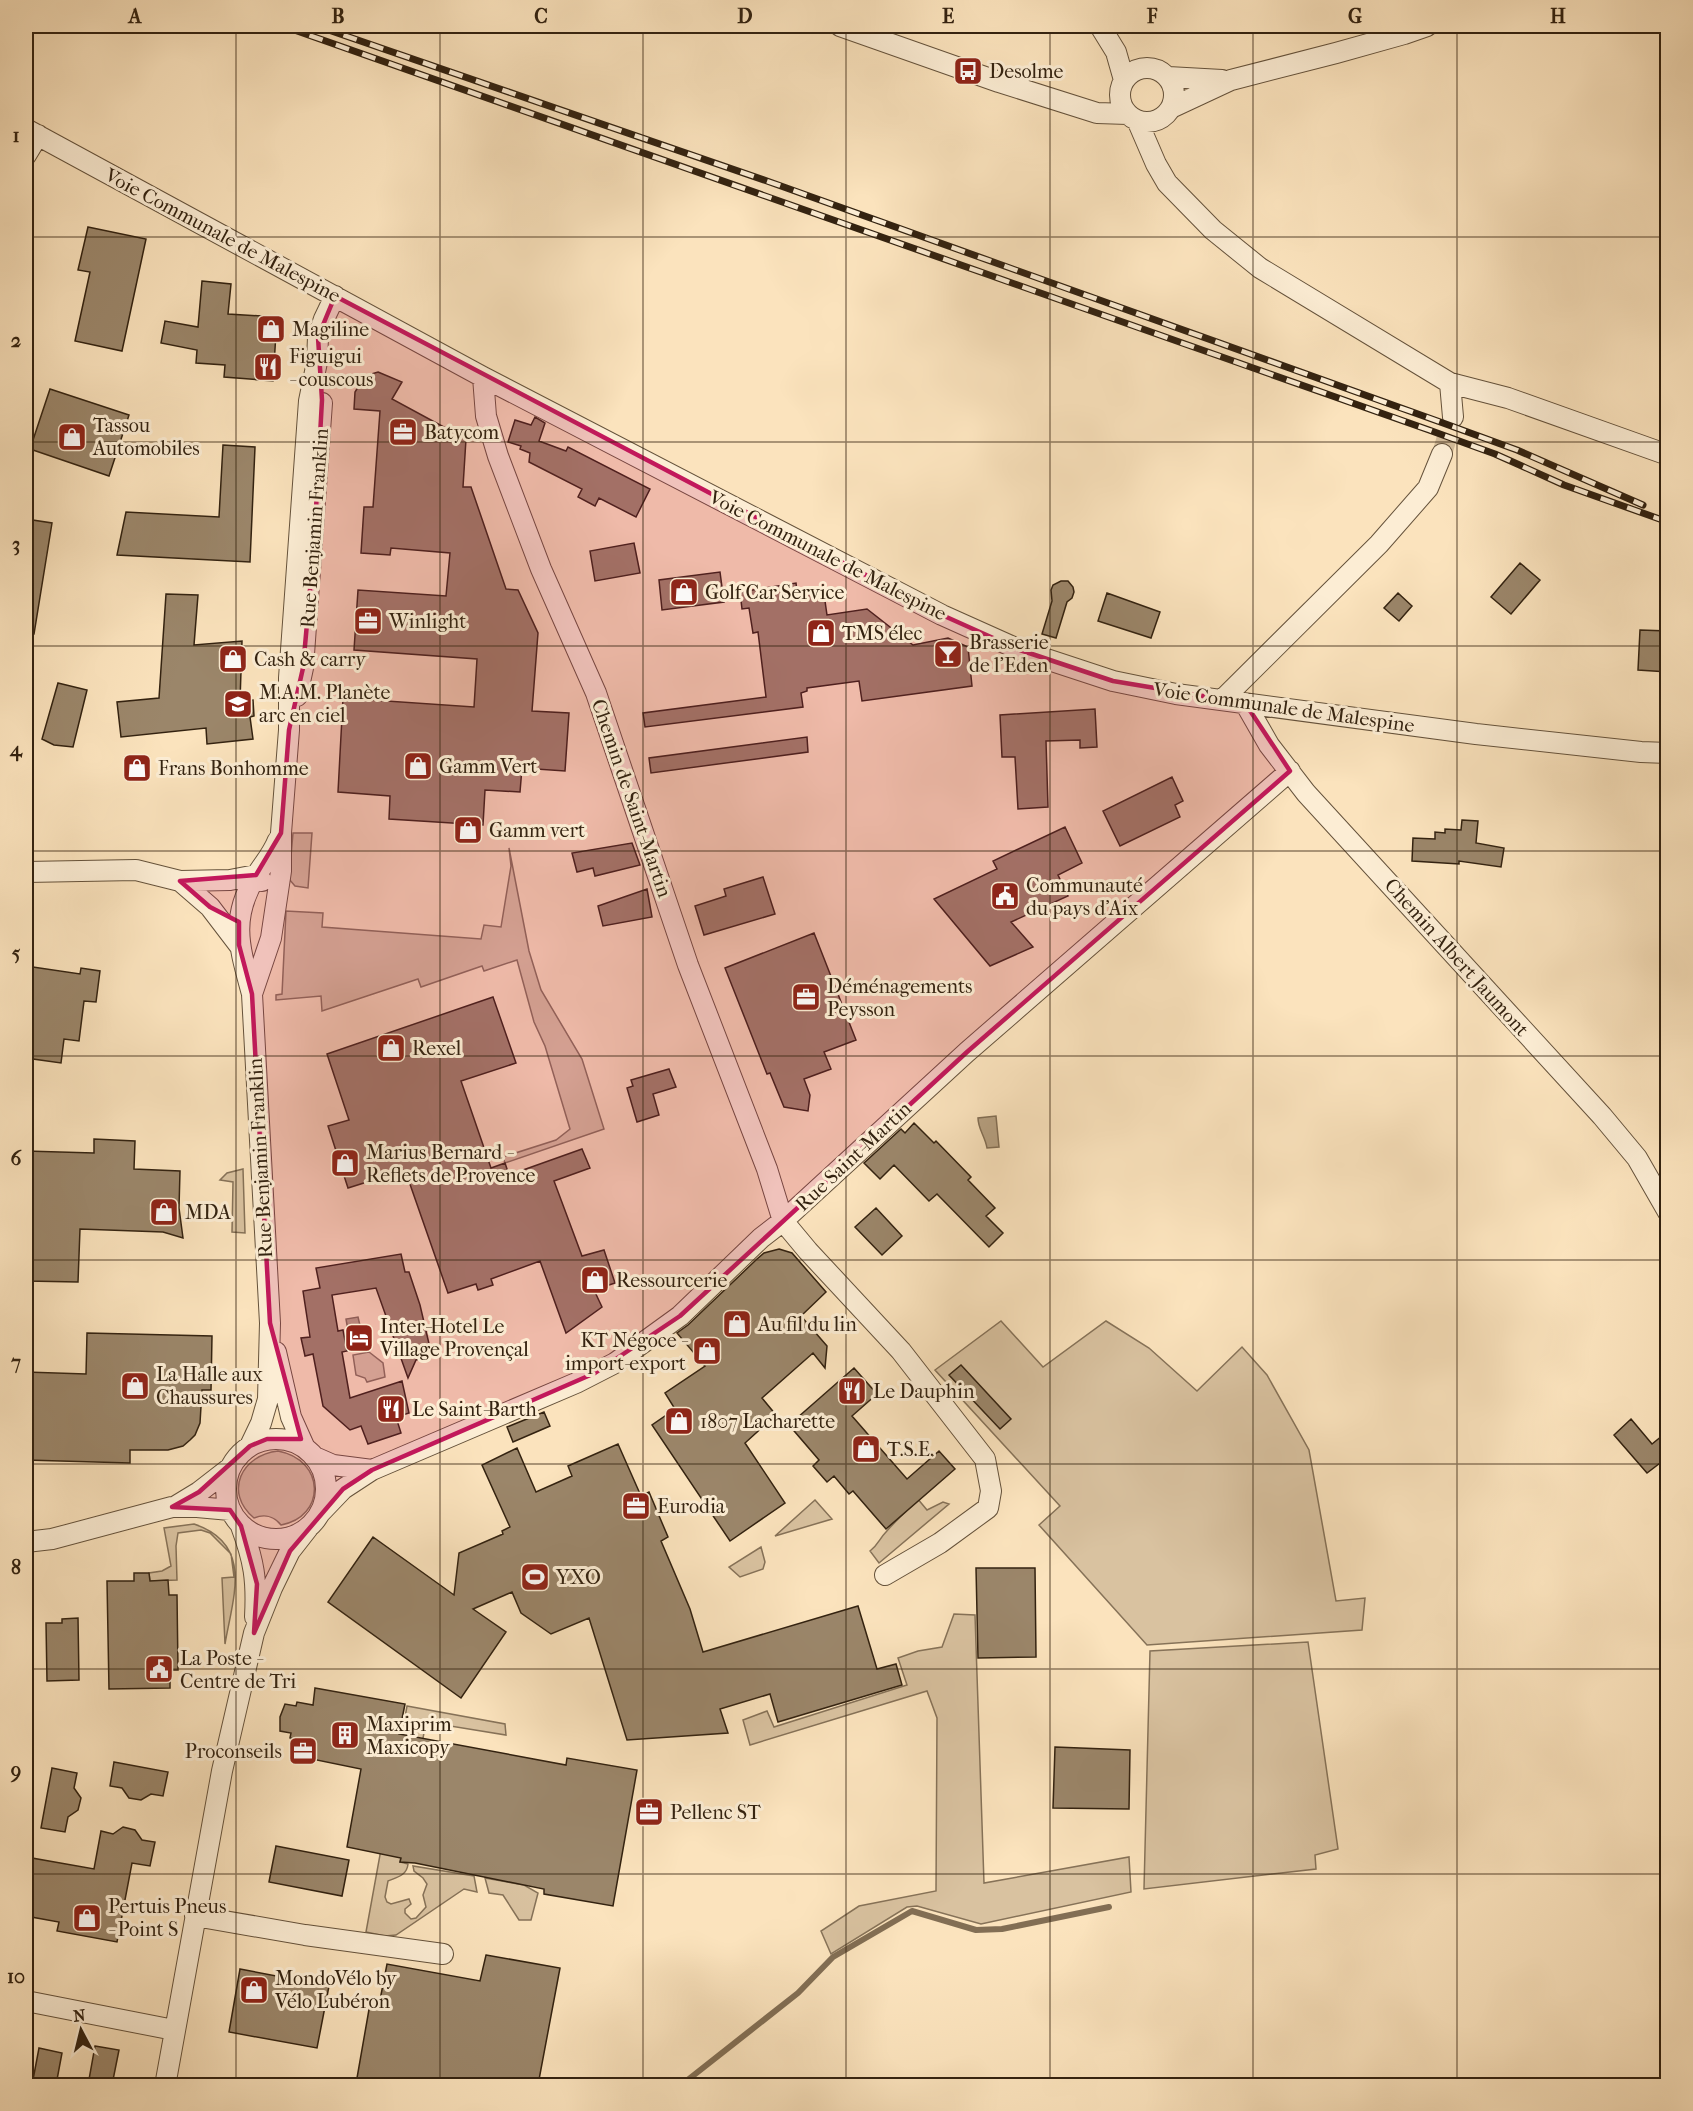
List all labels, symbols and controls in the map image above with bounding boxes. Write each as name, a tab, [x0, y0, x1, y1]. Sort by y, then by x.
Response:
text: A	[127, 5, 143, 28]
text: B	[331, 5, 345, 28]
text: C	[534, 5, 548, 28]
text: D	[737, 5, 753, 28]
text: E	[942, 5, 954, 28]
text: F	[1146, 5, 1158, 28]
text: G	[1348, 5, 1362, 28]
text: H	[1550, 5, 1566, 28]
bus stop icon: Desolme	[952, 55, 984, 87]
place label: Desolme	[989, 60, 1064, 83]
text: 1	[12, 124, 20, 147]
street label: Voie Communale de Malespine	[100, 163, 345, 307]
shop icon: Magiline	[255, 313, 287, 345]
place label: Magiline	[292, 318, 369, 341]
text: 2	[11, 329, 21, 352]
place label: Figuigui - couscous	[289, 345, 373, 391]
restaurant icon: Figuigui - couscous	[252, 351, 284, 383]
place label: Tassou Automobiles	[92, 414, 200, 460]
office icon: Batycom	[387, 416, 419, 448]
shop icon: Tassou Automobiles	[56, 421, 88, 453]
place label: Batycom	[424, 421, 500, 444]
street label: Rue Benjamin Franklin	[296, 427, 333, 629]
street label: Voie Communale de Malespine	[704, 485, 950, 626]
text: 3	[12, 533, 20, 556]
shop icon: Golf Car Service	[668, 576, 700, 608]
place label: Golf Car Service	[705, 581, 844, 604]
office icon: Winlight	[352, 605, 384, 637]
place label: Winlight	[388, 610, 466, 633]
shop icon: TMS élec	[805, 617, 837, 649]
place label: TMS élec	[842, 622, 922, 645]
place label: Brasserie de l'Eden	[969, 631, 1049, 677]
bar icon: Brasserie de l'Eden	[932, 638, 964, 670]
shop icon: Cash & carry	[217, 643, 249, 675]
place label: Cash & carry	[254, 648, 367, 671]
street label: Voie Communale de Malespine	[1151, 678, 1416, 737]
place label: M.A.M. Planète arc en ciel	[259, 681, 391, 727]
school or university icon: M.A.M. Planète arc en ciel	[222, 688, 254, 720]
street label: Chemin de Saint-Martin	[587, 696, 676, 901]
text: 4	[9, 738, 23, 762]
shop icon: Gamm Vert	[402, 750, 434, 782]
shop icon: Frans Bonhomme	[121, 752, 153, 784]
place label: Gamm Vert	[439, 755, 538, 778]
place label: Frans Bonhomme	[158, 757, 309, 780]
shop icon: Gamm vert	[452, 814, 484, 846]
place label: Gamm vert	[489, 819, 585, 842]
place label: Communauté du pays d’Aix	[1026, 874, 1143, 920]
street label: Chemin Albert Jaumont	[1380, 874, 1534, 1041]
public building icon: Communauté du pays d’Aix	[989, 880, 1021, 912]
text: 5	[12, 942, 21, 965]
place label: Déménagements Peysson	[827, 975, 972, 1021]
office icon: Déménagements Peysson	[790, 981, 822, 1013]
shop icon: Rexel	[375, 1032, 407, 1064]
place label: Rexel	[412, 1037, 462, 1060]
street label: Rue Benjamin Franklin	[244, 1057, 277, 1259]
street label: Rue Saint-Martin	[791, 1097, 916, 1216]
place label: Marius Bernard - Reflets de Provence	[366, 1141, 535, 1187]
text: 6	[11, 1147, 23, 1170]
shop icon: Marius Bernard - Reflets de Provence	[329, 1147, 361, 1179]
shop icon: MDA	[148, 1196, 180, 1228]
place label: MDA	[185, 1201, 232, 1224]
shop icon: Ressourcerie	[579, 1264, 611, 1296]
place label: Ressourcerie	[616, 1269, 728, 1292]
shop icon: Au fil du lin	[721, 1308, 753, 1340]
place label: Au fil du lin	[757, 1313, 857, 1336]
place label: Inter-Hotel Le Village Provençal	[379, 1315, 529, 1361]
hotel icon: Inter-Hotel Le Village Provençal	[343, 1322, 375, 1354]
place label: KT Négoce - import-export	[565, 1329, 689, 1375]
shop icon: KT Négoce - import-export	[691, 1335, 723, 1367]
text: 7	[10, 1351, 21, 1374]
place label: La Halle aux Chaussures	[156, 1363, 263, 1409]
shop icon: La Halle aux Chaussures	[119, 1370, 151, 1402]
restaurant icon: Le Dauphin	[836, 1375, 868, 1407]
place label: Le Dauphin	[873, 1380, 975, 1403]
restaurant icon: Le Saint-Barth	[375, 1393, 407, 1425]
place label: Le Saint-Barth	[412, 1398, 538, 1421]
shop icon: 1807 Lacharette	[663, 1405, 695, 1437]
place label: 1807 Lacharette	[700, 1410, 835, 1433]
shop icon: T.S.E.	[850, 1433, 882, 1465]
place label: T.S.E.	[887, 1438, 934, 1461]
office icon: Eurodia	[620, 1490, 652, 1522]
place label: Eurodia	[657, 1495, 726, 1518]
text: 8	[11, 1556, 21, 1579]
sports icon: YXO	[519, 1561, 551, 1593]
place label: YXO	[555, 1566, 601, 1589]
place label: La Poste - Centre de Tri	[180, 1647, 296, 1693]
public building icon: La Poste - Centre de Tri	[143, 1653, 175, 1685]
place label: Maxiprim Maxicopy	[366, 1713, 452, 1759]
building icon: Maxiprim Maxicopy	[329, 1719, 361, 1751]
office icon: Proconseils	[287, 1735, 319, 1767]
place label: Proconseils	[185, 1740, 282, 1763]
text: 9	[10, 1760, 21, 1783]
office icon: Pellenc ST	[633, 1796, 665, 1828]
place label: Pellenc ST	[670, 1801, 761, 1824]
place label: Pertuis Pneus - Point S	[108, 1895, 226, 1941]
shop icon: Pertuis Pneus - Point S	[71, 1902, 103, 1934]
text: 10	[7, 1965, 25, 1988]
place label: MondoVélo by Vélo Lubéron	[274, 1967, 398, 2013]
shop icon: MondoVélo by Vélo Lubéron	[238, 1974, 270, 2006]
north arrow	[51, 2000, 111, 2060]
text: N	[72, 2005, 87, 2026]

